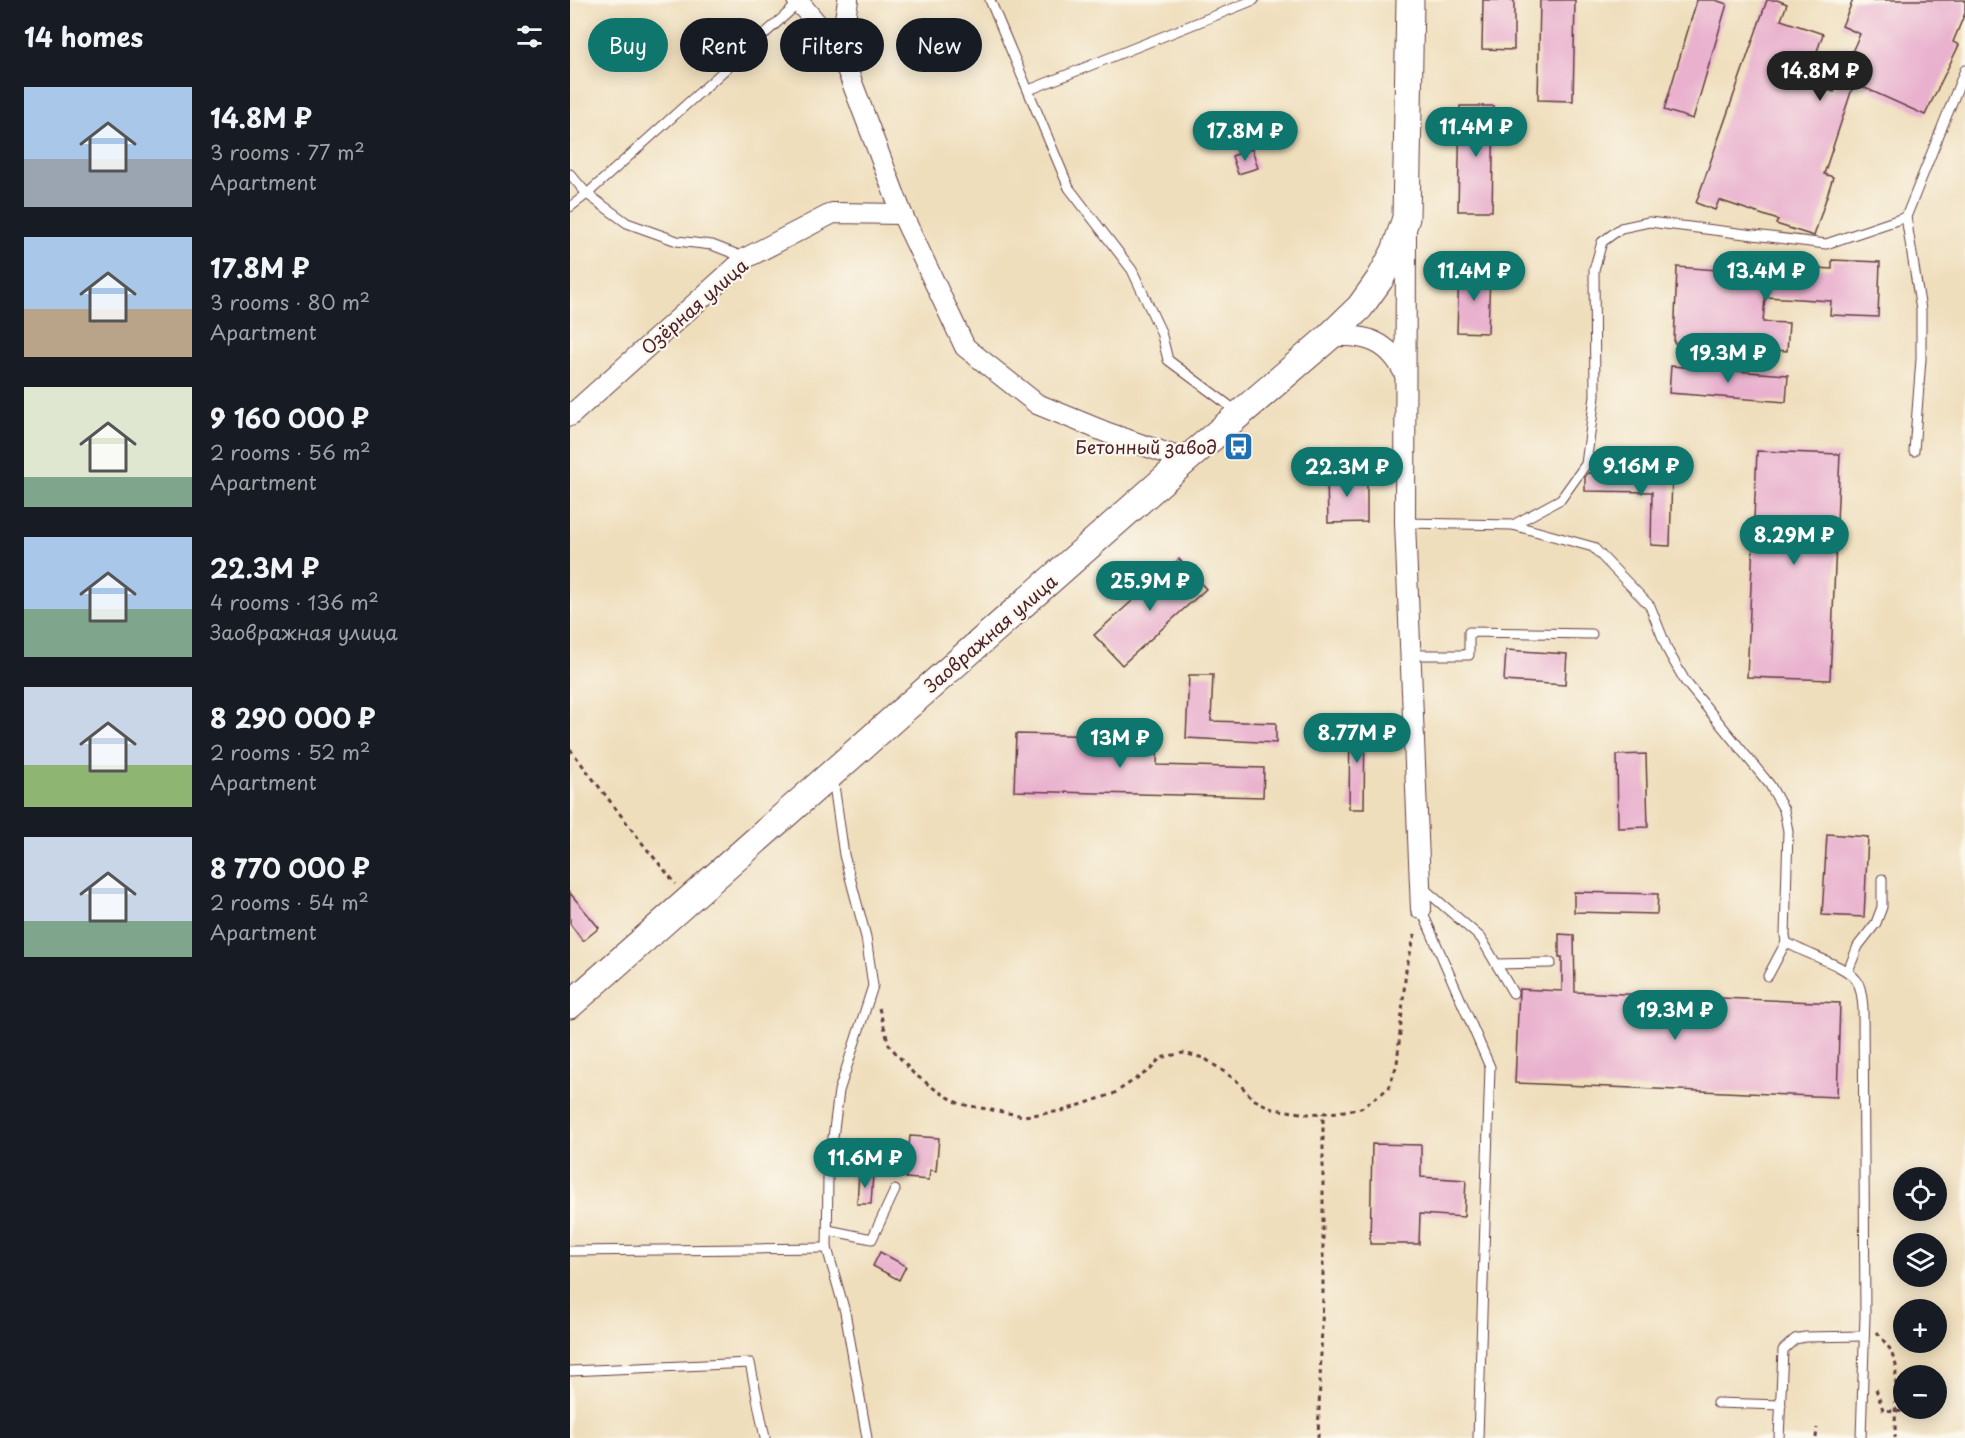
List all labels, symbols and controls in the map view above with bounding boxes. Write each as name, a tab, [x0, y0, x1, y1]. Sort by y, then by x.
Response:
text: 14 homes	[24, 17, 143, 56]
chip: Buy	[588, 18, 668, 72]
chip: Rent	[680, 18, 768, 72]
chip: Filters	[780, 18, 884, 72]
chip: New	[896, 18, 982, 72]
icon: filters	[513, 20, 546, 53]
pin: 14.8M ₽	[1765, 51, 1875, 102]
text: 14.8M ₽	[1781, 55, 1859, 85]
text: 14.8M ₽	[210, 98, 312, 137]
pin: 11.4M ₽	[1421, 107, 1531, 158]
icon: home	[72, 111, 144, 183]
pin: 17.8M ₽	[1190, 111, 1300, 162]
text: 11.4M ₽	[1439, 111, 1513, 141]
text: 17.8M ₽	[1207, 115, 1283, 145]
text: 3 rooms · 77 m²	[210, 137, 365, 167]
text: Apartment	[210, 167, 317, 197]
text: 17.8M ₽	[210, 248, 309, 287]
street label: Озёрная улица	[634, 251, 754, 360]
pin: 11.4M ₽	[1419, 251, 1529, 302]
pin: 13.4M ₽	[1711, 251, 1821, 302]
text: 11.4M ₽	[1437, 255, 1511, 285]
text: 13.4M ₽	[1727, 255, 1805, 285]
icon: home	[72, 261, 144, 333]
text: 3 rooms · 80 m²	[210, 287, 370, 317]
text: Apartment	[210, 317, 317, 347]
pin: 19.3M ₽	[1673, 333, 1783, 384]
text: 19.3M ₽	[1690, 337, 1766, 367]
text: 9 160 000 ₽	[210, 398, 369, 437]
icon: home	[72, 411, 144, 483]
bus stop icon: Бетонный завод	[1222, 430, 1254, 462]
place label: Бетонный завод	[1075, 433, 1217, 460]
text: 2 rooms · 56 m²	[210, 437, 371, 467]
pin: 9.16M ₽	[1586, 446, 1696, 497]
pin: 22.3M ₽	[1292, 447, 1402, 498]
text: 9.16M ₽	[1603, 450, 1679, 480]
text: 22.3M ₽	[1305, 451, 1389, 481]
text: Apartment	[210, 467, 317, 497]
pin: 8.29M ₽	[1739, 515, 1849, 566]
text: 8.29M ₽	[1754, 519, 1834, 549]
text: 22.3M ₽	[210, 548, 319, 587]
icon: home	[72, 561, 144, 633]
pin: 25.9M ₽	[1095, 561, 1205, 612]
text: 25.9M ₽	[1110, 565, 1190, 595]
street label: Заовражная улица	[917, 567, 1063, 699]
text: 4 rooms · 136 m²	[210, 587, 379, 617]
text: Заовражная улица	[210, 617, 398, 647]
text: 8 290 000 ₽	[210, 698, 376, 737]
icon: home	[72, 711, 144, 783]
pin: 8.77M ₽	[1302, 713, 1412, 764]
text: 8.77M ₽	[1318, 717, 1396, 747]
pin: 13M ₽	[1078, 718, 1162, 769]
text: 13M ₽	[1090, 722, 1150, 752]
text: 2 rooms · 52 m²	[210, 737, 370, 767]
text: Apartment	[210, 767, 317, 797]
text: 8 770 000 ₽	[210, 848, 370, 887]
icon: home	[72, 861, 144, 933]
text: 2 rooms · 54 m²	[210, 887, 369, 917]
text: Apartment	[210, 917, 317, 947]
pin: 19.3M ₽	[1620, 990, 1730, 1041]
text: 19.3M ₽	[1637, 994, 1713, 1024]
pin: 11.6M ₽	[810, 1138, 920, 1189]
text: 11.6M ₽	[828, 1142, 902, 1172]
map controls	[1893, 1167, 1947, 1419]
button: locate	[1893, 1167, 1947, 1221]
button: layers	[1893, 1233, 1947, 1287]
button: +	[1893, 1299, 1947, 1353]
button: −	[1893, 1365, 1947, 1419]

